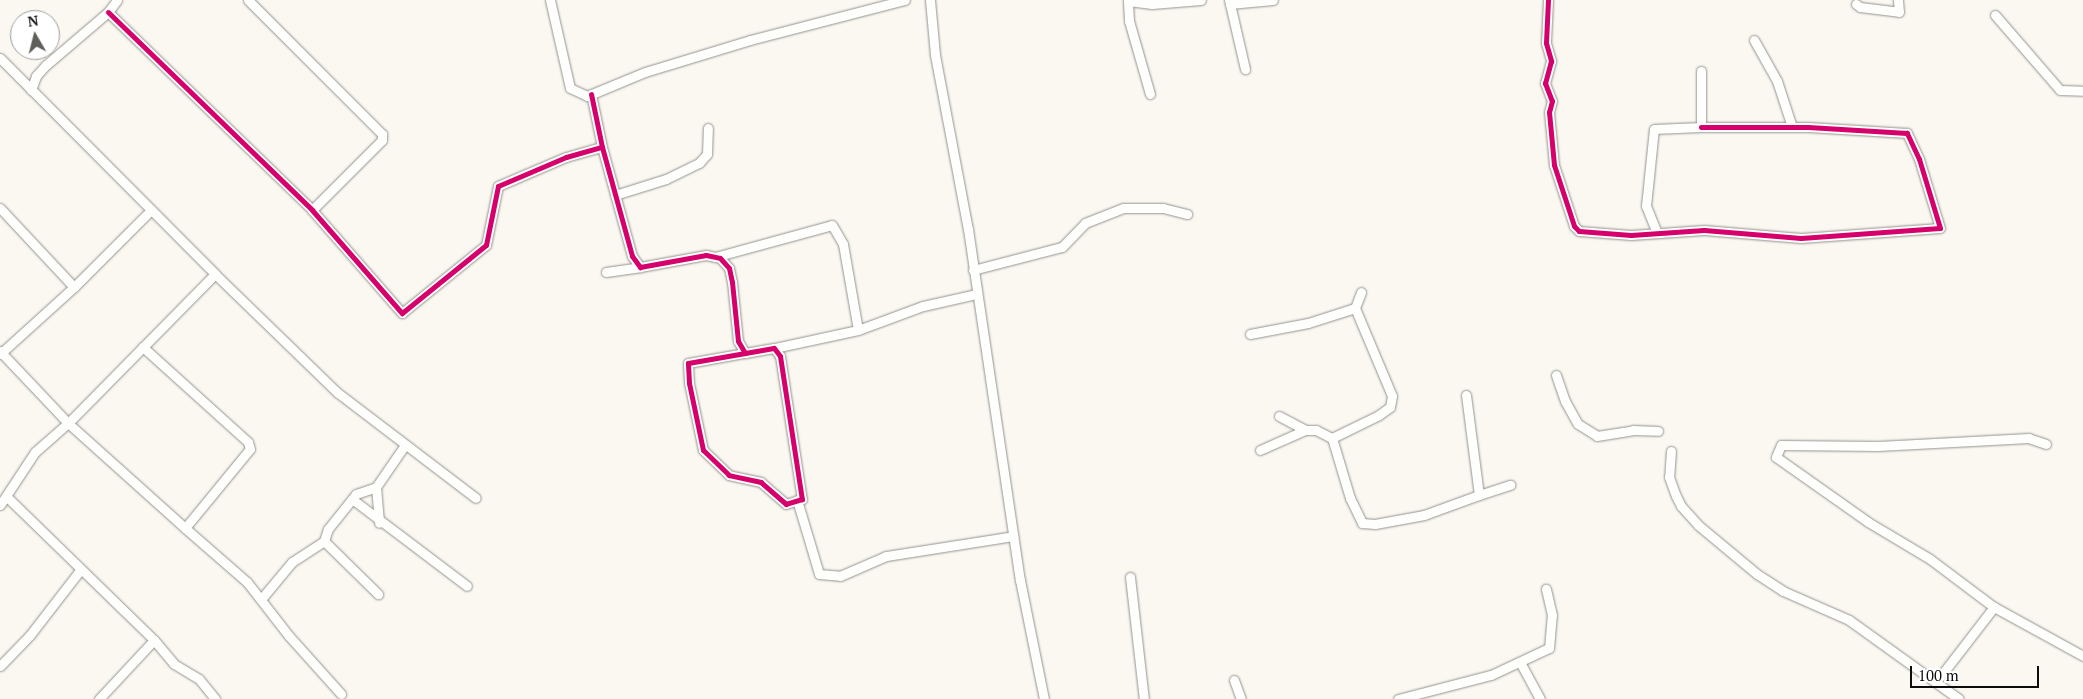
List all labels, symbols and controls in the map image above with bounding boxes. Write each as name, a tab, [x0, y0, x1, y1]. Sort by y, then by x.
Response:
north arrow	[10, 10, 60, 60]
text: N	[26, 10, 40, 31]
scale bar	[1913, 656, 2042, 688]
text: 100 m	[1918, 665, 1959, 685]

